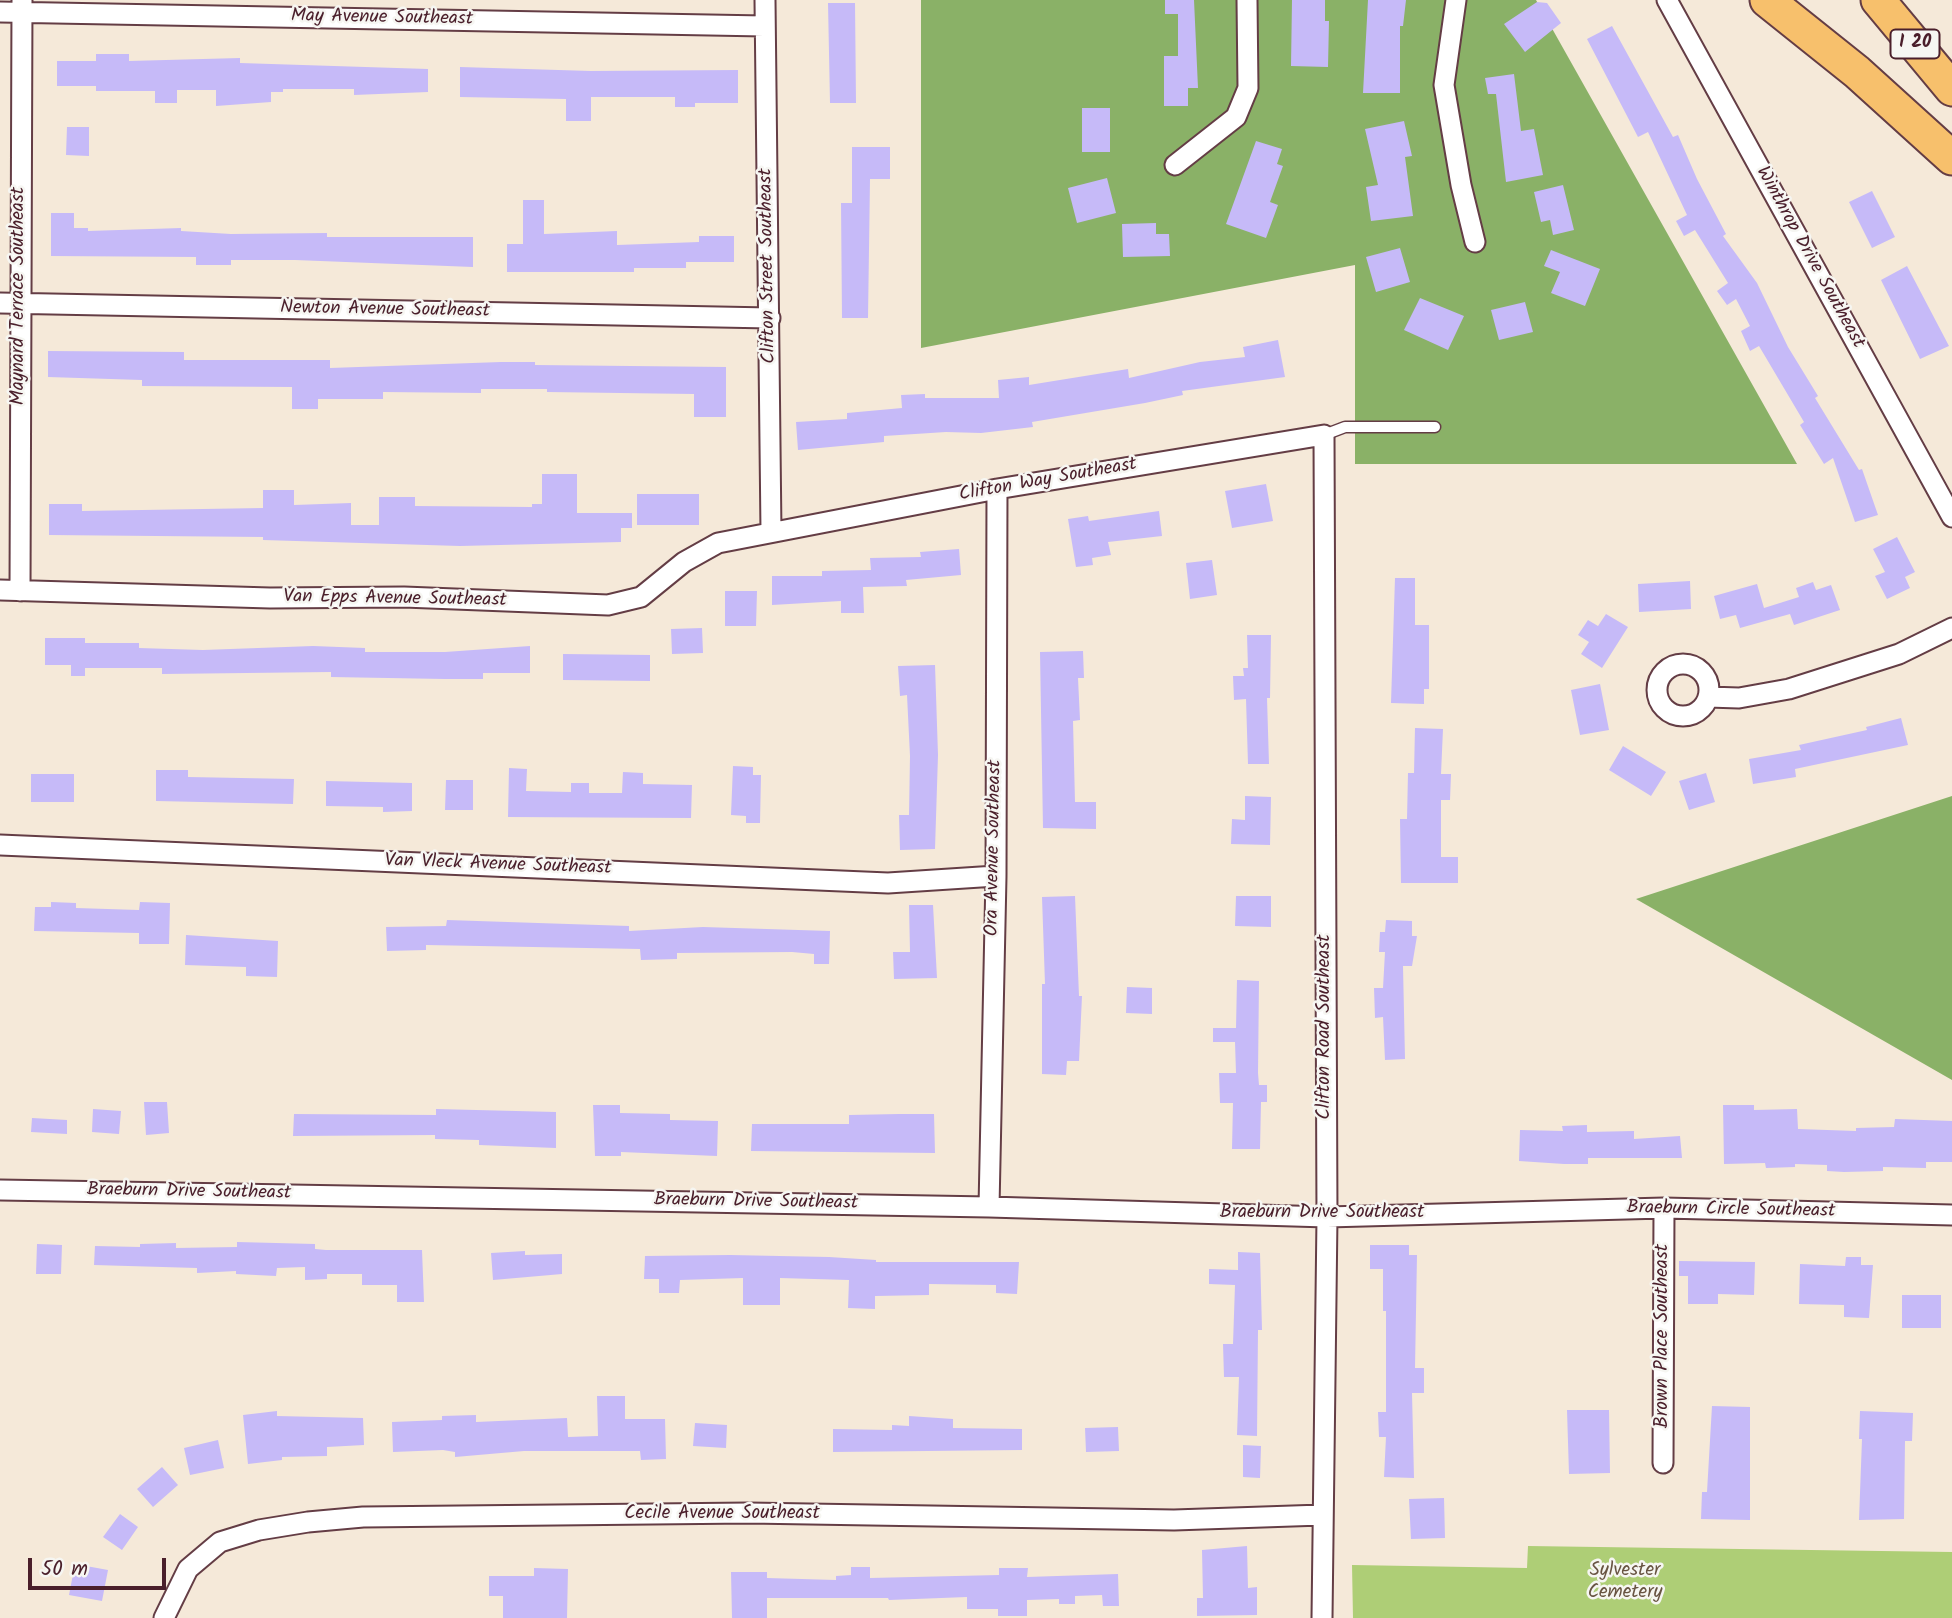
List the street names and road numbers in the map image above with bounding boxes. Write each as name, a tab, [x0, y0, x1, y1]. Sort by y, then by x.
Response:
street label: May Avenue Southeast	[291, 6, 473, 32]
road number: I 20	[1890, 29, 1940, 58]
street label: Winthrop Drive Southeast	[1750, 163, 1868, 353]
street label: Clifton Street Southeast	[756, 168, 782, 364]
street label: Maynard Terrace Southeast	[9, 187, 31, 405]
street label: Newton Avenue Southeast	[280, 298, 490, 324]
street label: Clifton Way Southeast	[957, 454, 1139, 508]
street label: Van Epps Avenue Southeast	[283, 587, 507, 613]
street label: Ora Avenue Southeast	[982, 760, 1008, 936]
street label: Van Vleck Avenue Southeast	[384, 851, 612, 881]
street label: Clifton Road Southeast	[1315, 934, 1337, 1120]
street label: Braeburn Drive Southeast	[87, 1180, 291, 1206]
street label: Braeburn Drive Southeast	[654, 1190, 858, 1216]
street label: Braeburn Circle Southeast	[1626, 1198, 1836, 1224]
street label: Braeburn Drive Southeast	[1220, 1203, 1424, 1225]
street label: Brown Place Southeast	[1653, 1244, 1675, 1428]
street label: Cecile Avenue Southeast	[624, 1504, 820, 1526]

